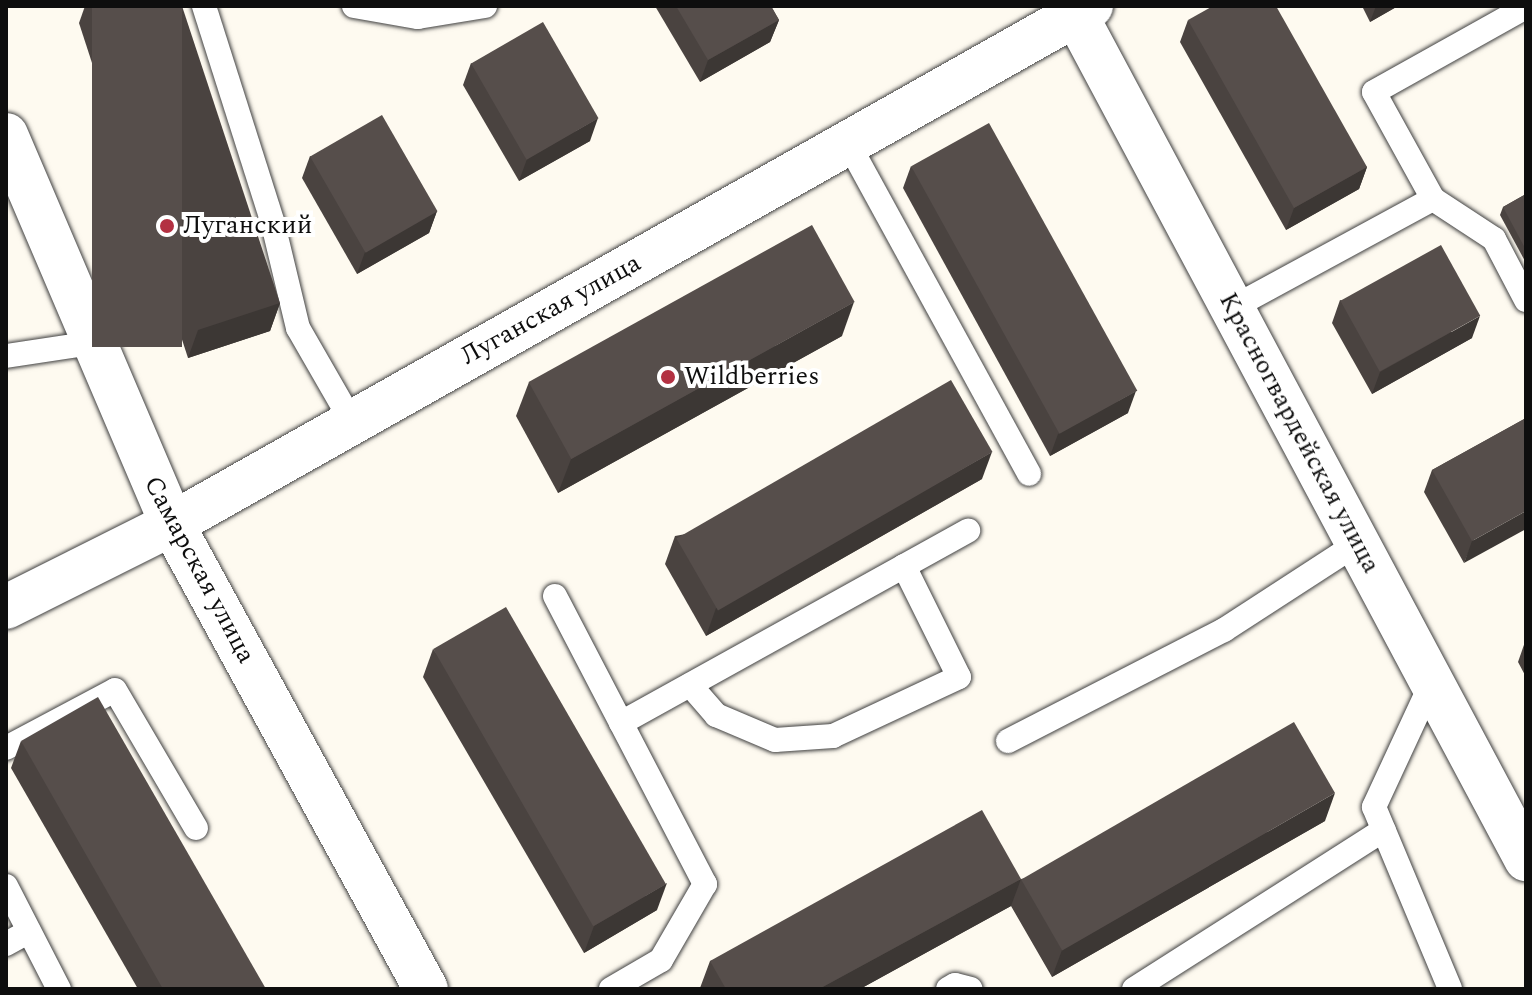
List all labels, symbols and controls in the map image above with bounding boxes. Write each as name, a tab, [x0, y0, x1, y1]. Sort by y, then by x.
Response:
place label: Луганский	[183, 210, 312, 242]
marker: Луганский	[158, 217, 176, 235]
street label: Луганская улица	[456, 248, 646, 372]
street label: Красногвардейская улица	[1212, 287, 1386, 579]
place label: Wildberries	[684, 361, 819, 393]
marker: Wildberries	[659, 368, 677, 386]
street label: Самарская улица	[137, 471, 261, 669]

